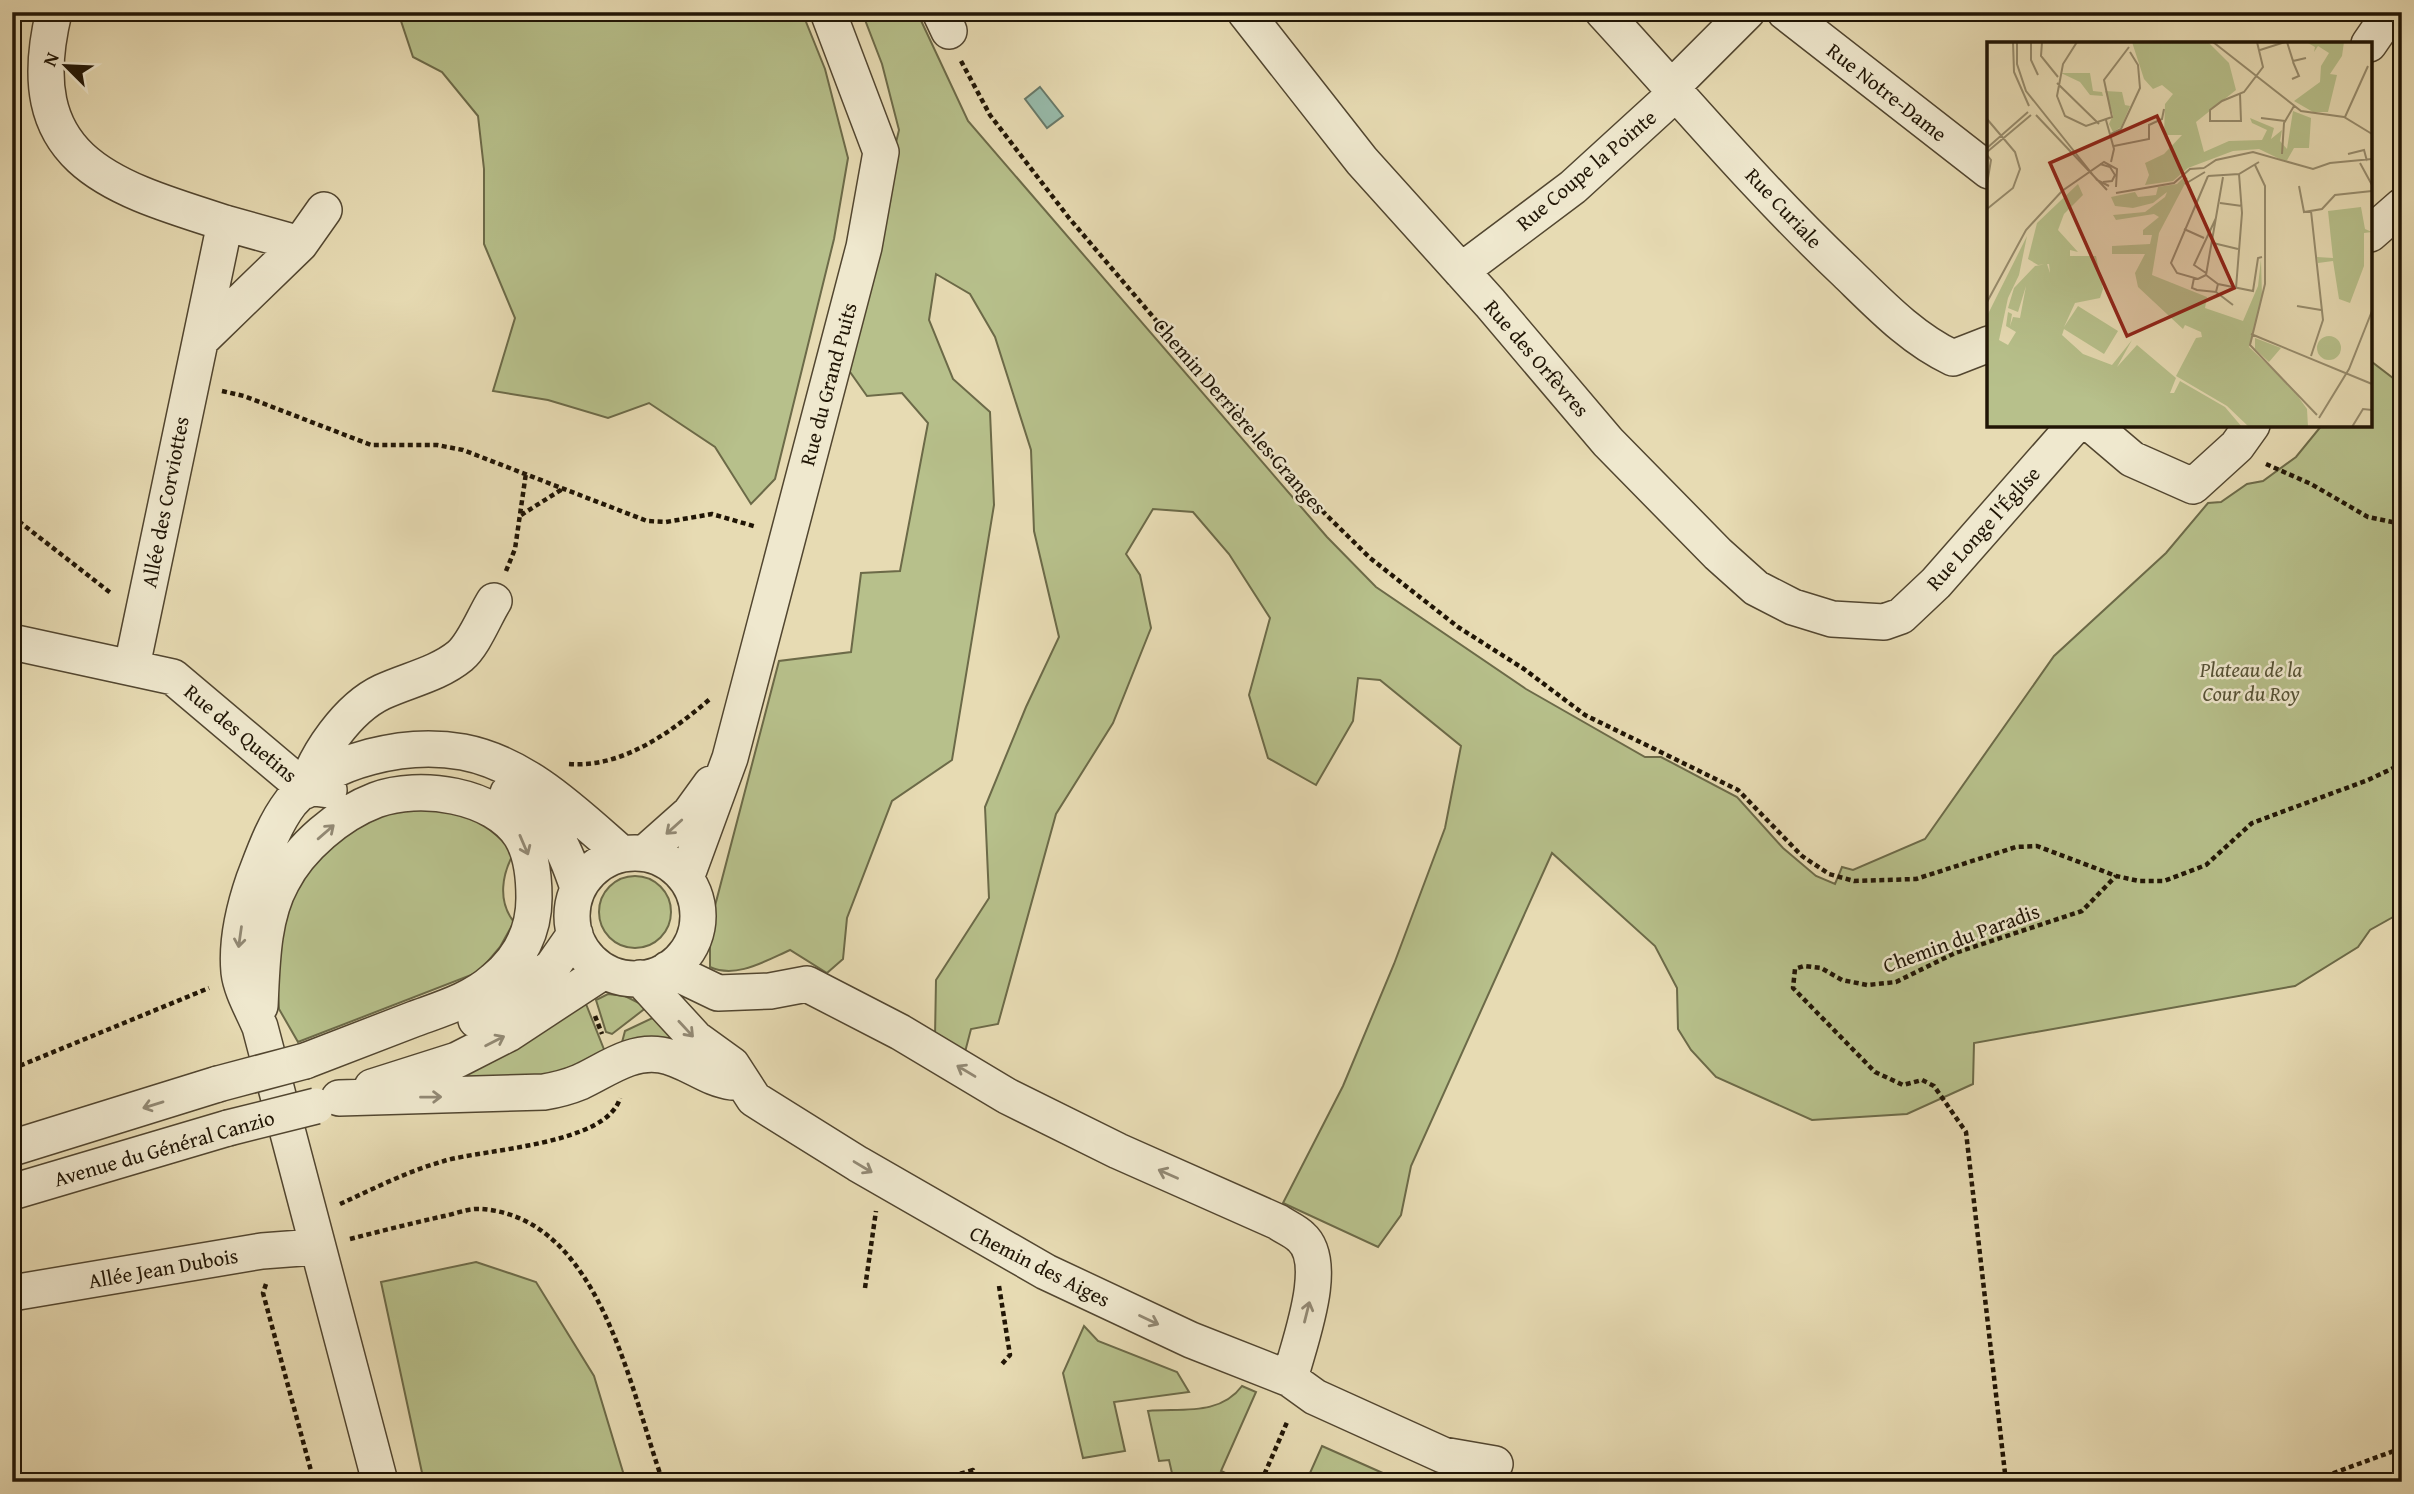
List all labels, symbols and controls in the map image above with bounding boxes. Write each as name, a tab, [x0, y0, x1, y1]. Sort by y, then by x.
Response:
north arrow	[32, 32, 102, 102]
street label: Rue Notre-Dame	[1820, 35, 1954, 149]
inset map	[1987, 42, 2372, 427]
text: N	[35, 47, 66, 71]
street label: Rue Coupe la Pointe	[1509, 102, 1663, 238]
street label: Rue Curiale	[1738, 161, 1830, 256]
street label: Rue des Orfèvres	[1477, 292, 1597, 424]
street label: Rue du Grand Puits	[791, 299, 865, 469]
street label: Chemin Derrière les Granges	[1146, 311, 1334, 521]
street label: Allée des Corviottes	[133, 414, 197, 590]
street label: Rue Longe l'Église	[1919, 459, 2047, 597]
park label: Plateau de la Cour du Roy	[2199, 654, 2303, 709]
street label: Rue des Quetins	[178, 676, 304, 790]
one-way arrow	[666, 818, 683, 835]
one-way arrow	[317, 824, 335, 840]
one-way arrow	[519, 834, 532, 855]
street label: Chemin du Paradis	[1878, 895, 2044, 981]
one-way arrow	[233, 925, 246, 948]
one-way arrow	[678, 1020, 695, 1037]
one-way arrow	[484, 1033, 505, 1047]
one-way arrow	[956, 1064, 976, 1078]
one-way arrow	[420, 1090, 443, 1103]
one-way arrow	[142, 1099, 164, 1112]
street label: Avenue du Général Canzio	[50, 1102, 278, 1194]
one-way arrow	[852, 1160, 872, 1174]
one-way arrow	[1158, 1167, 1179, 1180]
street label: Chemin des Aiges	[964, 1217, 1116, 1315]
street label: Allée Jean Dubois	[86, 1240, 240, 1296]
one-way arrow	[1301, 1302, 1314, 1324]
one-way arrow	[1138, 1314, 1159, 1327]

